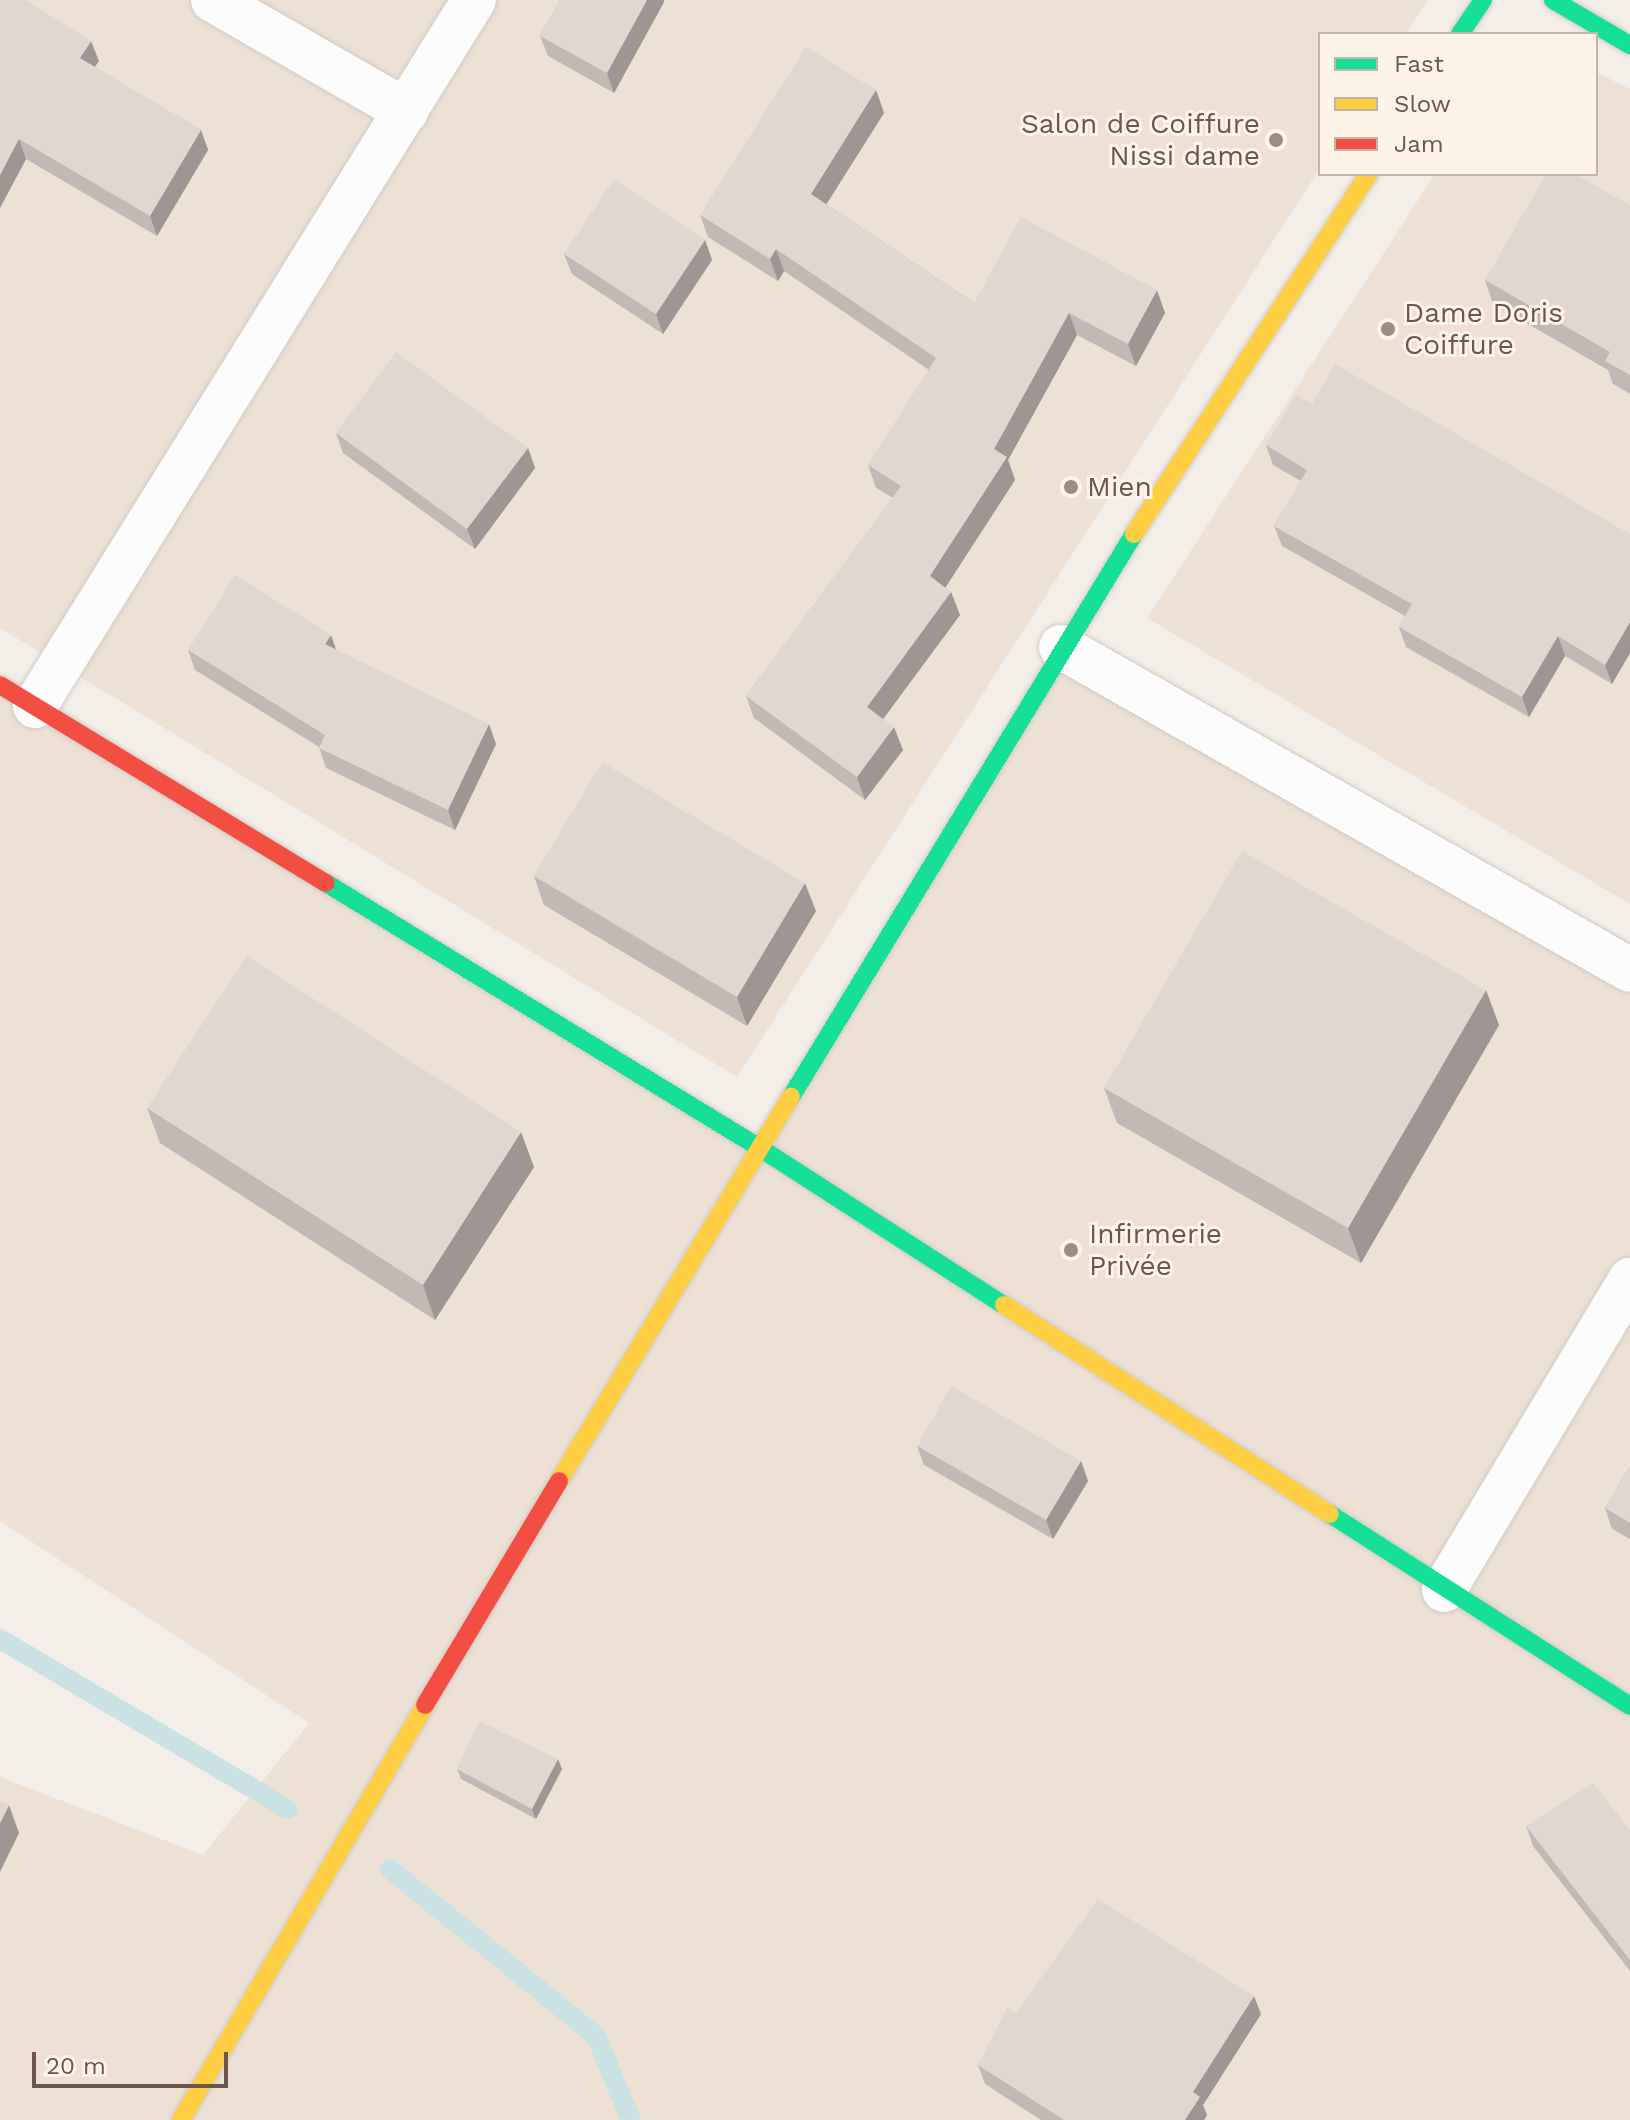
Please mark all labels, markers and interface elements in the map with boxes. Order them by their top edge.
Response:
legend [1318,32,1598,176]
text: Fast [1394,50,1444,78]
text: Slow [1394,90,1451,118]
place label: Salon de Coiffure Nissi dame [1021,107,1260,173]
text: Jam [1394,130,1444,158]
marker: Salon de Coiffure Nissi dame [1267,131,1285,149]
place label: Dame Doris Coiffure [1404,296,1563,362]
marker: Dame Doris Coiffure [1379,320,1397,338]
place label: Mien [1087,470,1152,504]
marker: Mien [1062,478,1080,496]
place label: Infirmerie Privée [1089,1217,1222,1283]
marker: Infirmerie Privée [1060,1239,1082,1261]
scale bar [36,2036,232,2086]
text: 20 m [46,2052,106,2080]

